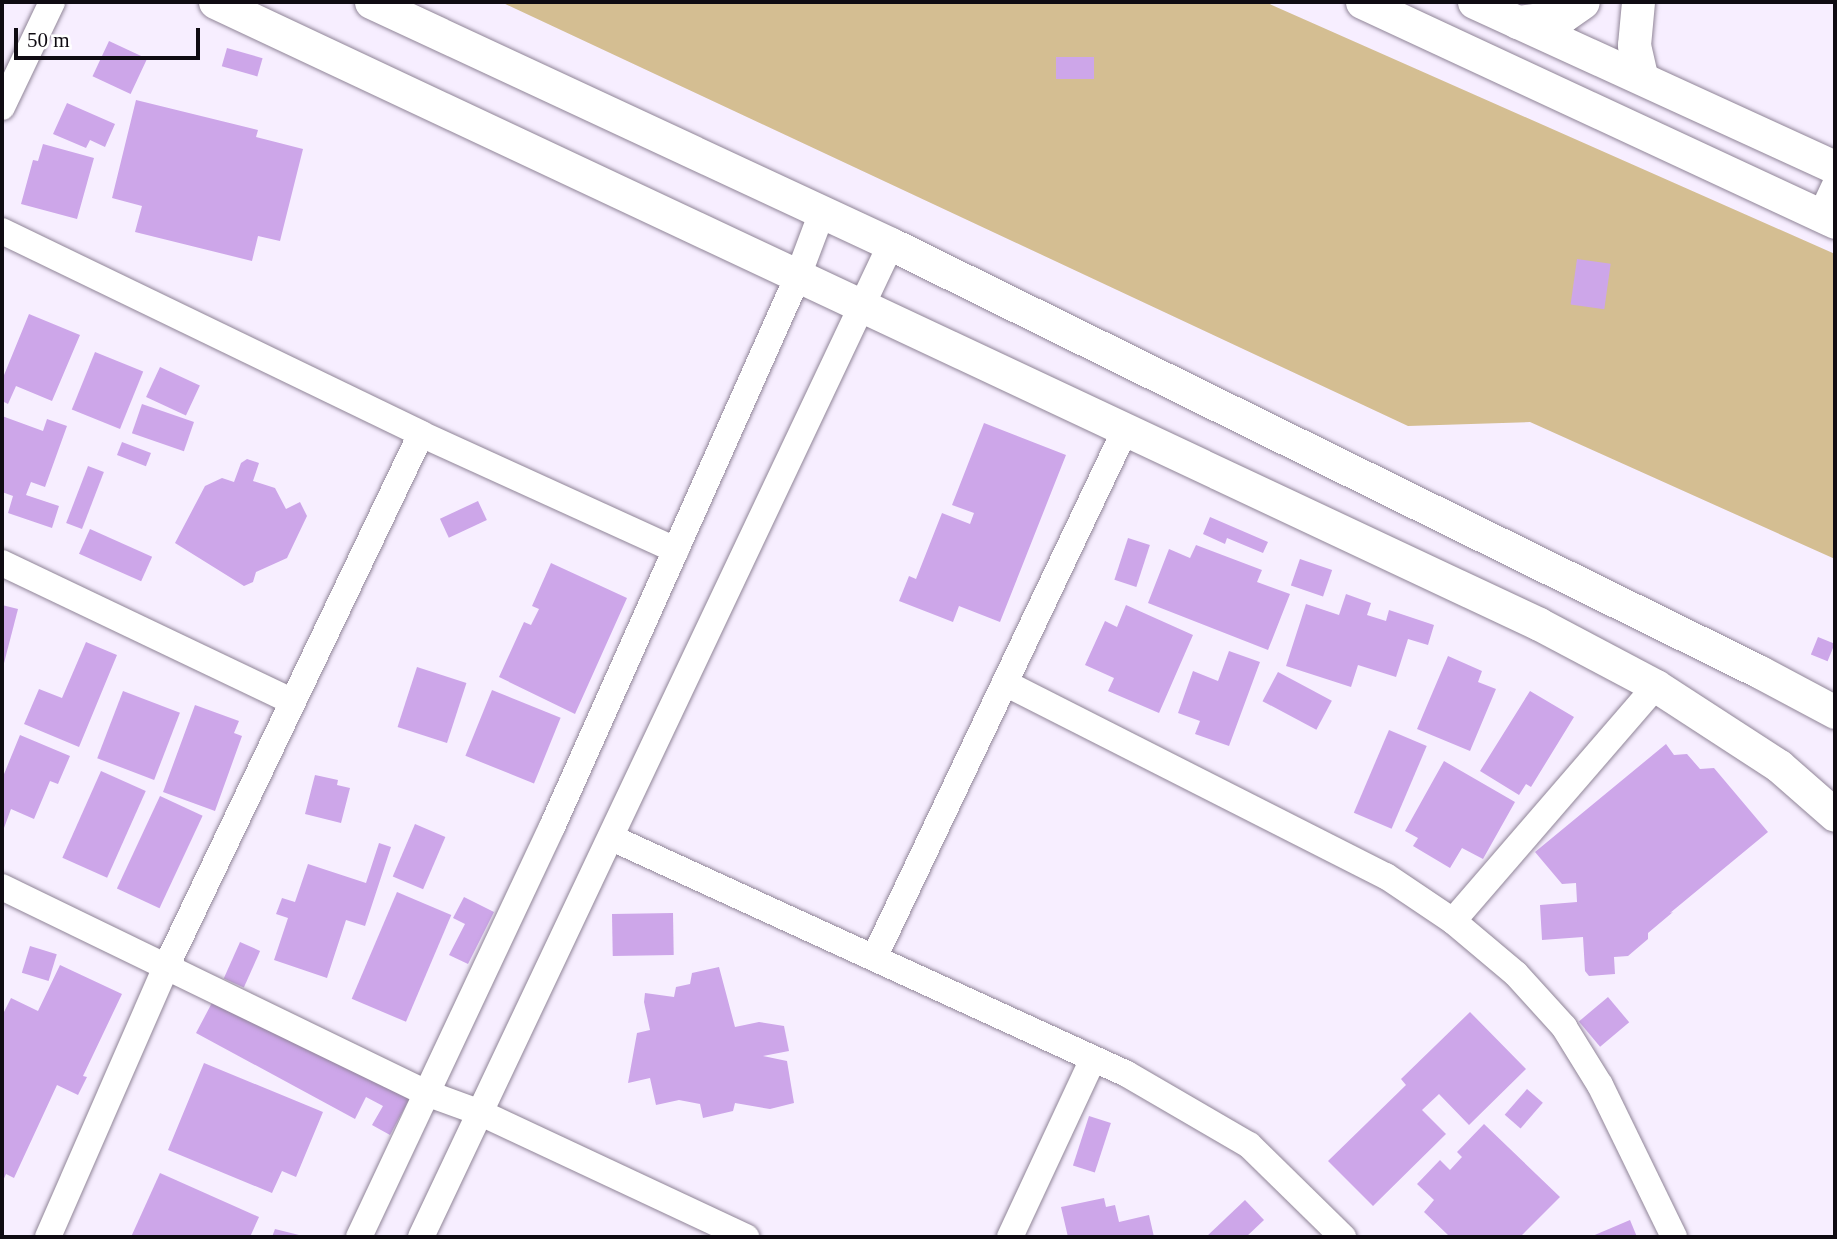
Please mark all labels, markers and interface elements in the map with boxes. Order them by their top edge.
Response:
scale bar [18,14,203,58]
text: 50 m [27,28,70,52]

